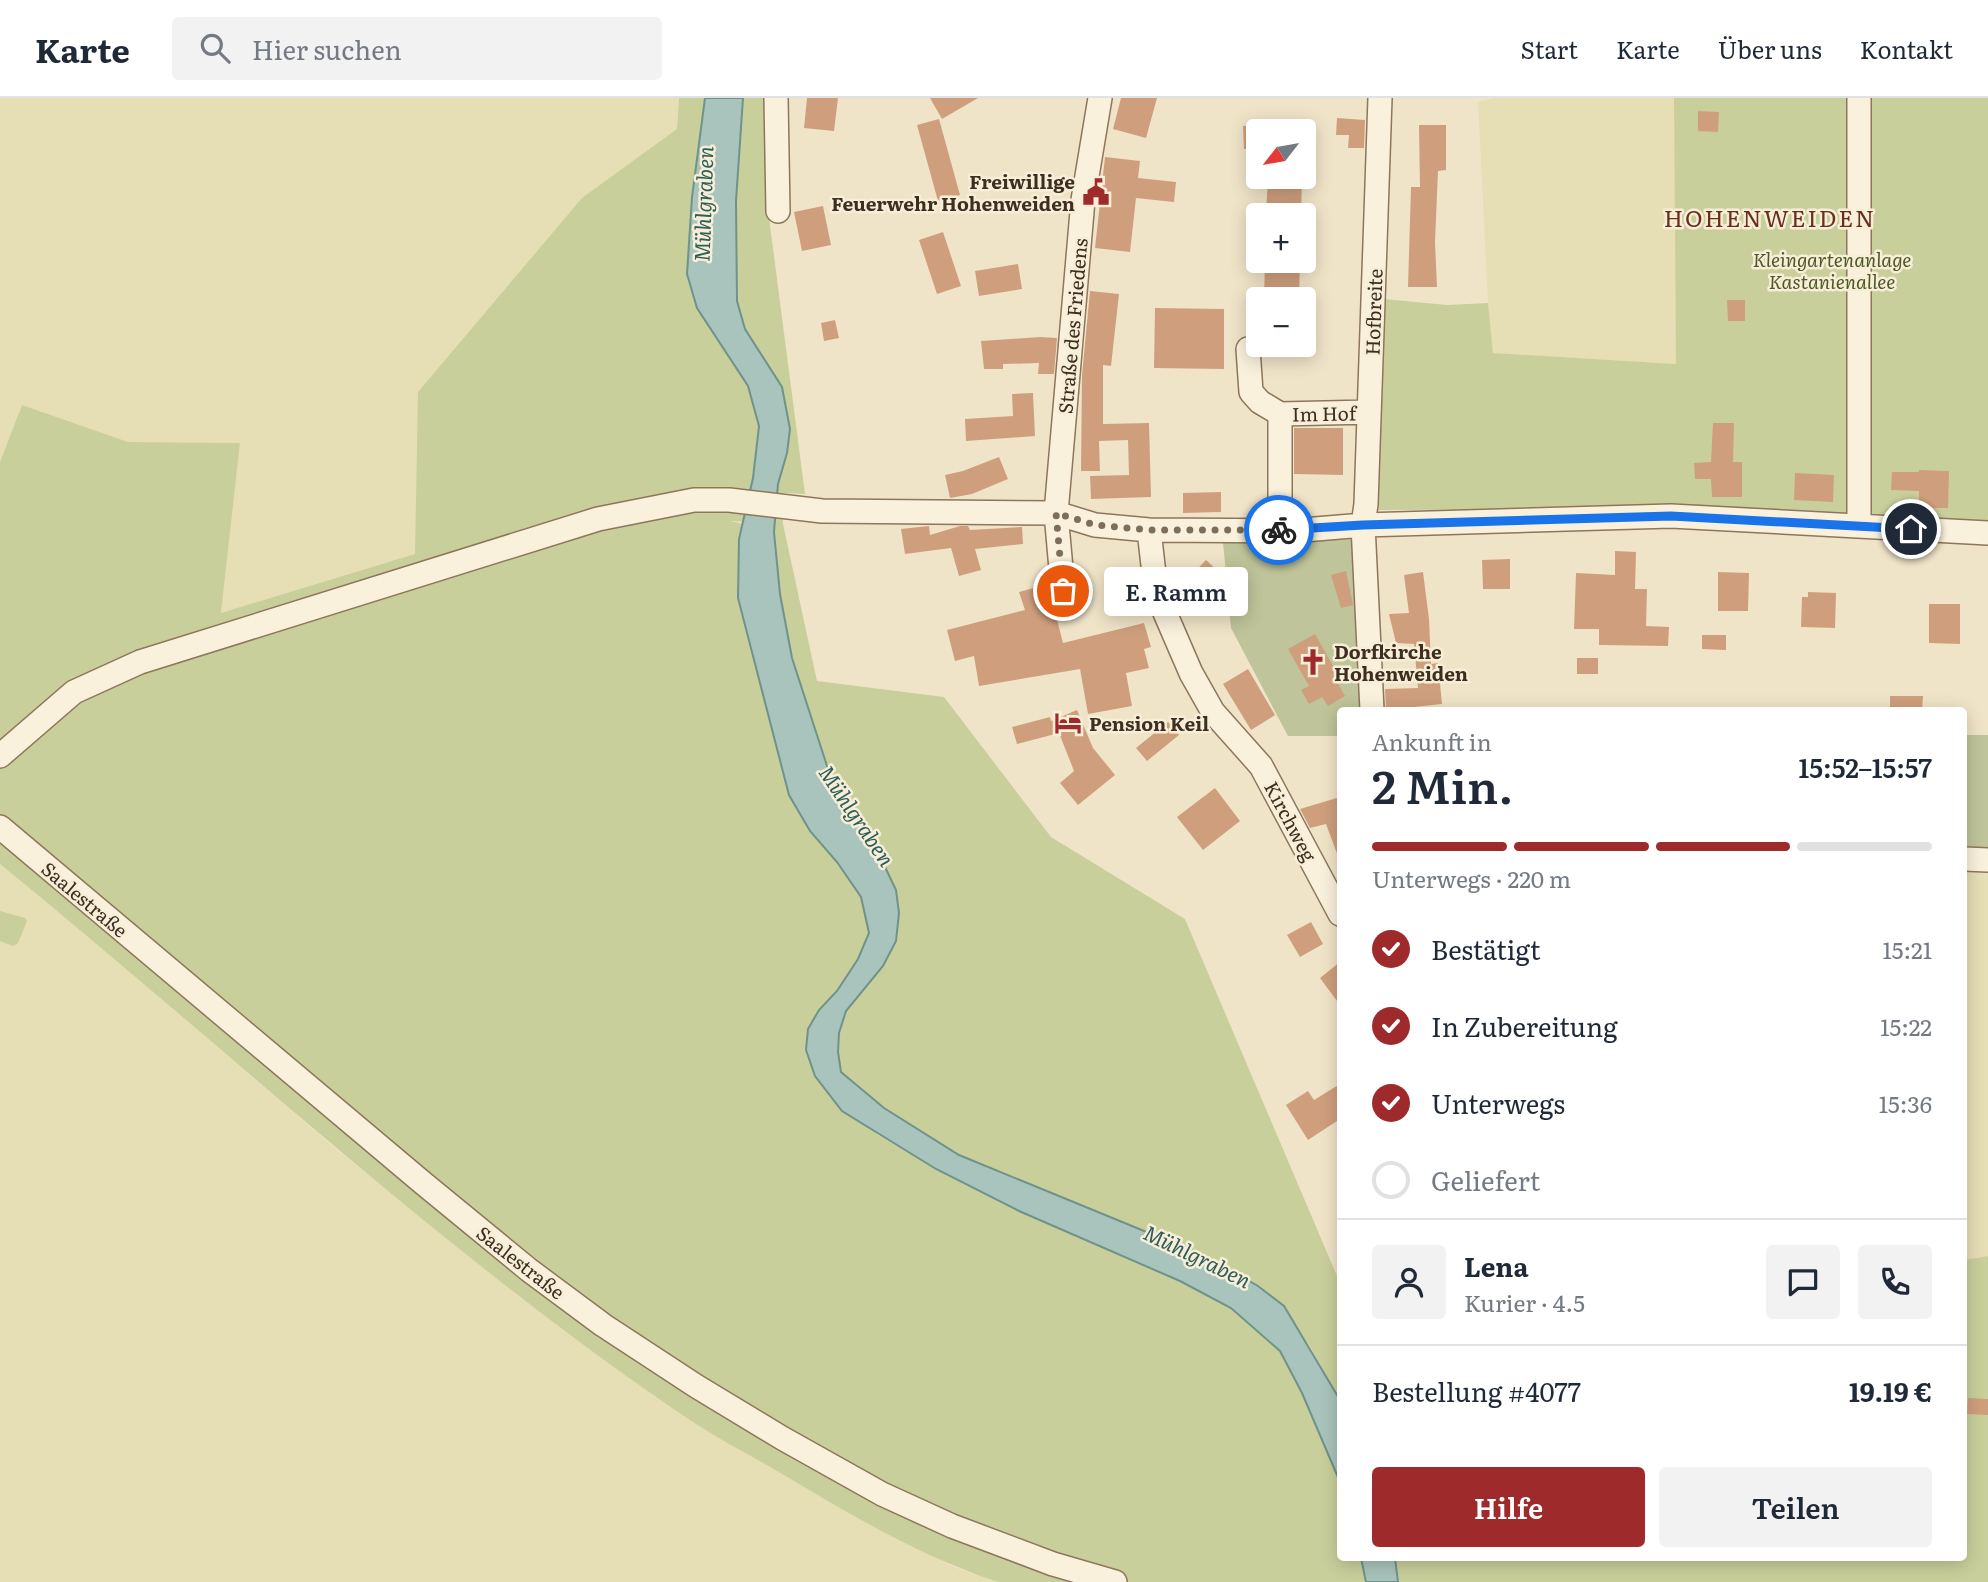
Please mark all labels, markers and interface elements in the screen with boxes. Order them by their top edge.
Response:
search box [172,17,662,80]
text: Karte [35,24,130,73]
icon: search [196,29,234,67]
text: Hier suchen [252,29,402,68]
text: Start [1521,31,1578,66]
text: Karte [1616,31,1680,66]
text: Über uns [1718,31,1822,66]
text: Kontakt [1860,31,1953,66]
north arrow [1246,119,1316,189]
map controls [1246,119,1316,357]
water label: Mühlgraben [684,145,720,262]
place label: Freiwillige Feuerwehr Hohenweiden [831,167,1075,217]
public building icon: Freiwillige Feuerwehr Hohenweiden [1081,177,1111,207]
district label: HOHENWEIDEN [1664,200,1876,234]
button: + [1246,203,1316,273]
street label: Straße des Friedens [1050,237,1094,415]
park label: Kleingartenanlage Kastanienallee [1753,245,1911,295]
street label: Hofbreite [1357,268,1389,356]
button: − [1246,287,1316,357]
street label: Im Hof [1292,398,1358,428]
courier [1244,495,1314,565]
pin [1881,499,1941,559]
icon: home [1892,510,1930,548]
icon: bike [1260,511,1298,549]
pin [1033,561,1093,621]
callout: E. Ramm [1105,566,1248,616]
icon: bag [1044,572,1082,610]
text: E. Ramm [1125,574,1227,608]
place label: Dorfkirche Hohenweiden [1334,637,1468,687]
church icon: Dorfkirche Hohenweiden [1298,647,1328,677]
hotel icon: Pension Keil [1053,708,1083,738]
place label: Pension Keil [1089,709,1209,737]
text: Ankunft in [1372,724,1492,758]
text: 15:52–15:57 [1799,747,1932,786]
text: 2 Min. [1372,750,1513,818]
water label: Mühlgraben [813,758,903,872]
street label: Kirchweg [1258,776,1324,866]
street label: Saalestraße [36,855,134,944]
text: Unterwegs · 220 m [1372,861,1571,895]
text: Bestätigt [1431,929,1540,968]
icon: check [1372,930,1410,968]
text: 15:21 [1883,932,1932,966]
text: In Zubereitung [1431,1006,1618,1045]
icon: check [1372,1007,1410,1045]
text: 15:22 [1880,1009,1932,1043]
text: Unterwegs [1431,1083,1565,1122]
icon: check [1372,1084,1410,1122]
text: 15:36 [1879,1086,1932,1120]
text: Geliefert [1431,1160,1540,1199]
water label: Mühlgraben [1139,1216,1257,1294]
street label: Saalestraße [471,1219,571,1305]
button: person [1372,1245,1446,1319]
button: chat [1766,1245,1840,1319]
button: phone [1858,1245,1932,1319]
text: Lena [1464,1246,1528,1285]
text: Kurier · 4.5 [1464,1285,1585,1319]
text: Bestellung #4077 [1372,1371,1581,1410]
text: 19.19 € [1849,1371,1932,1410]
button: Hilfe [1372,1467,1645,1547]
button: Teilen [1659,1467,1932,1547]

